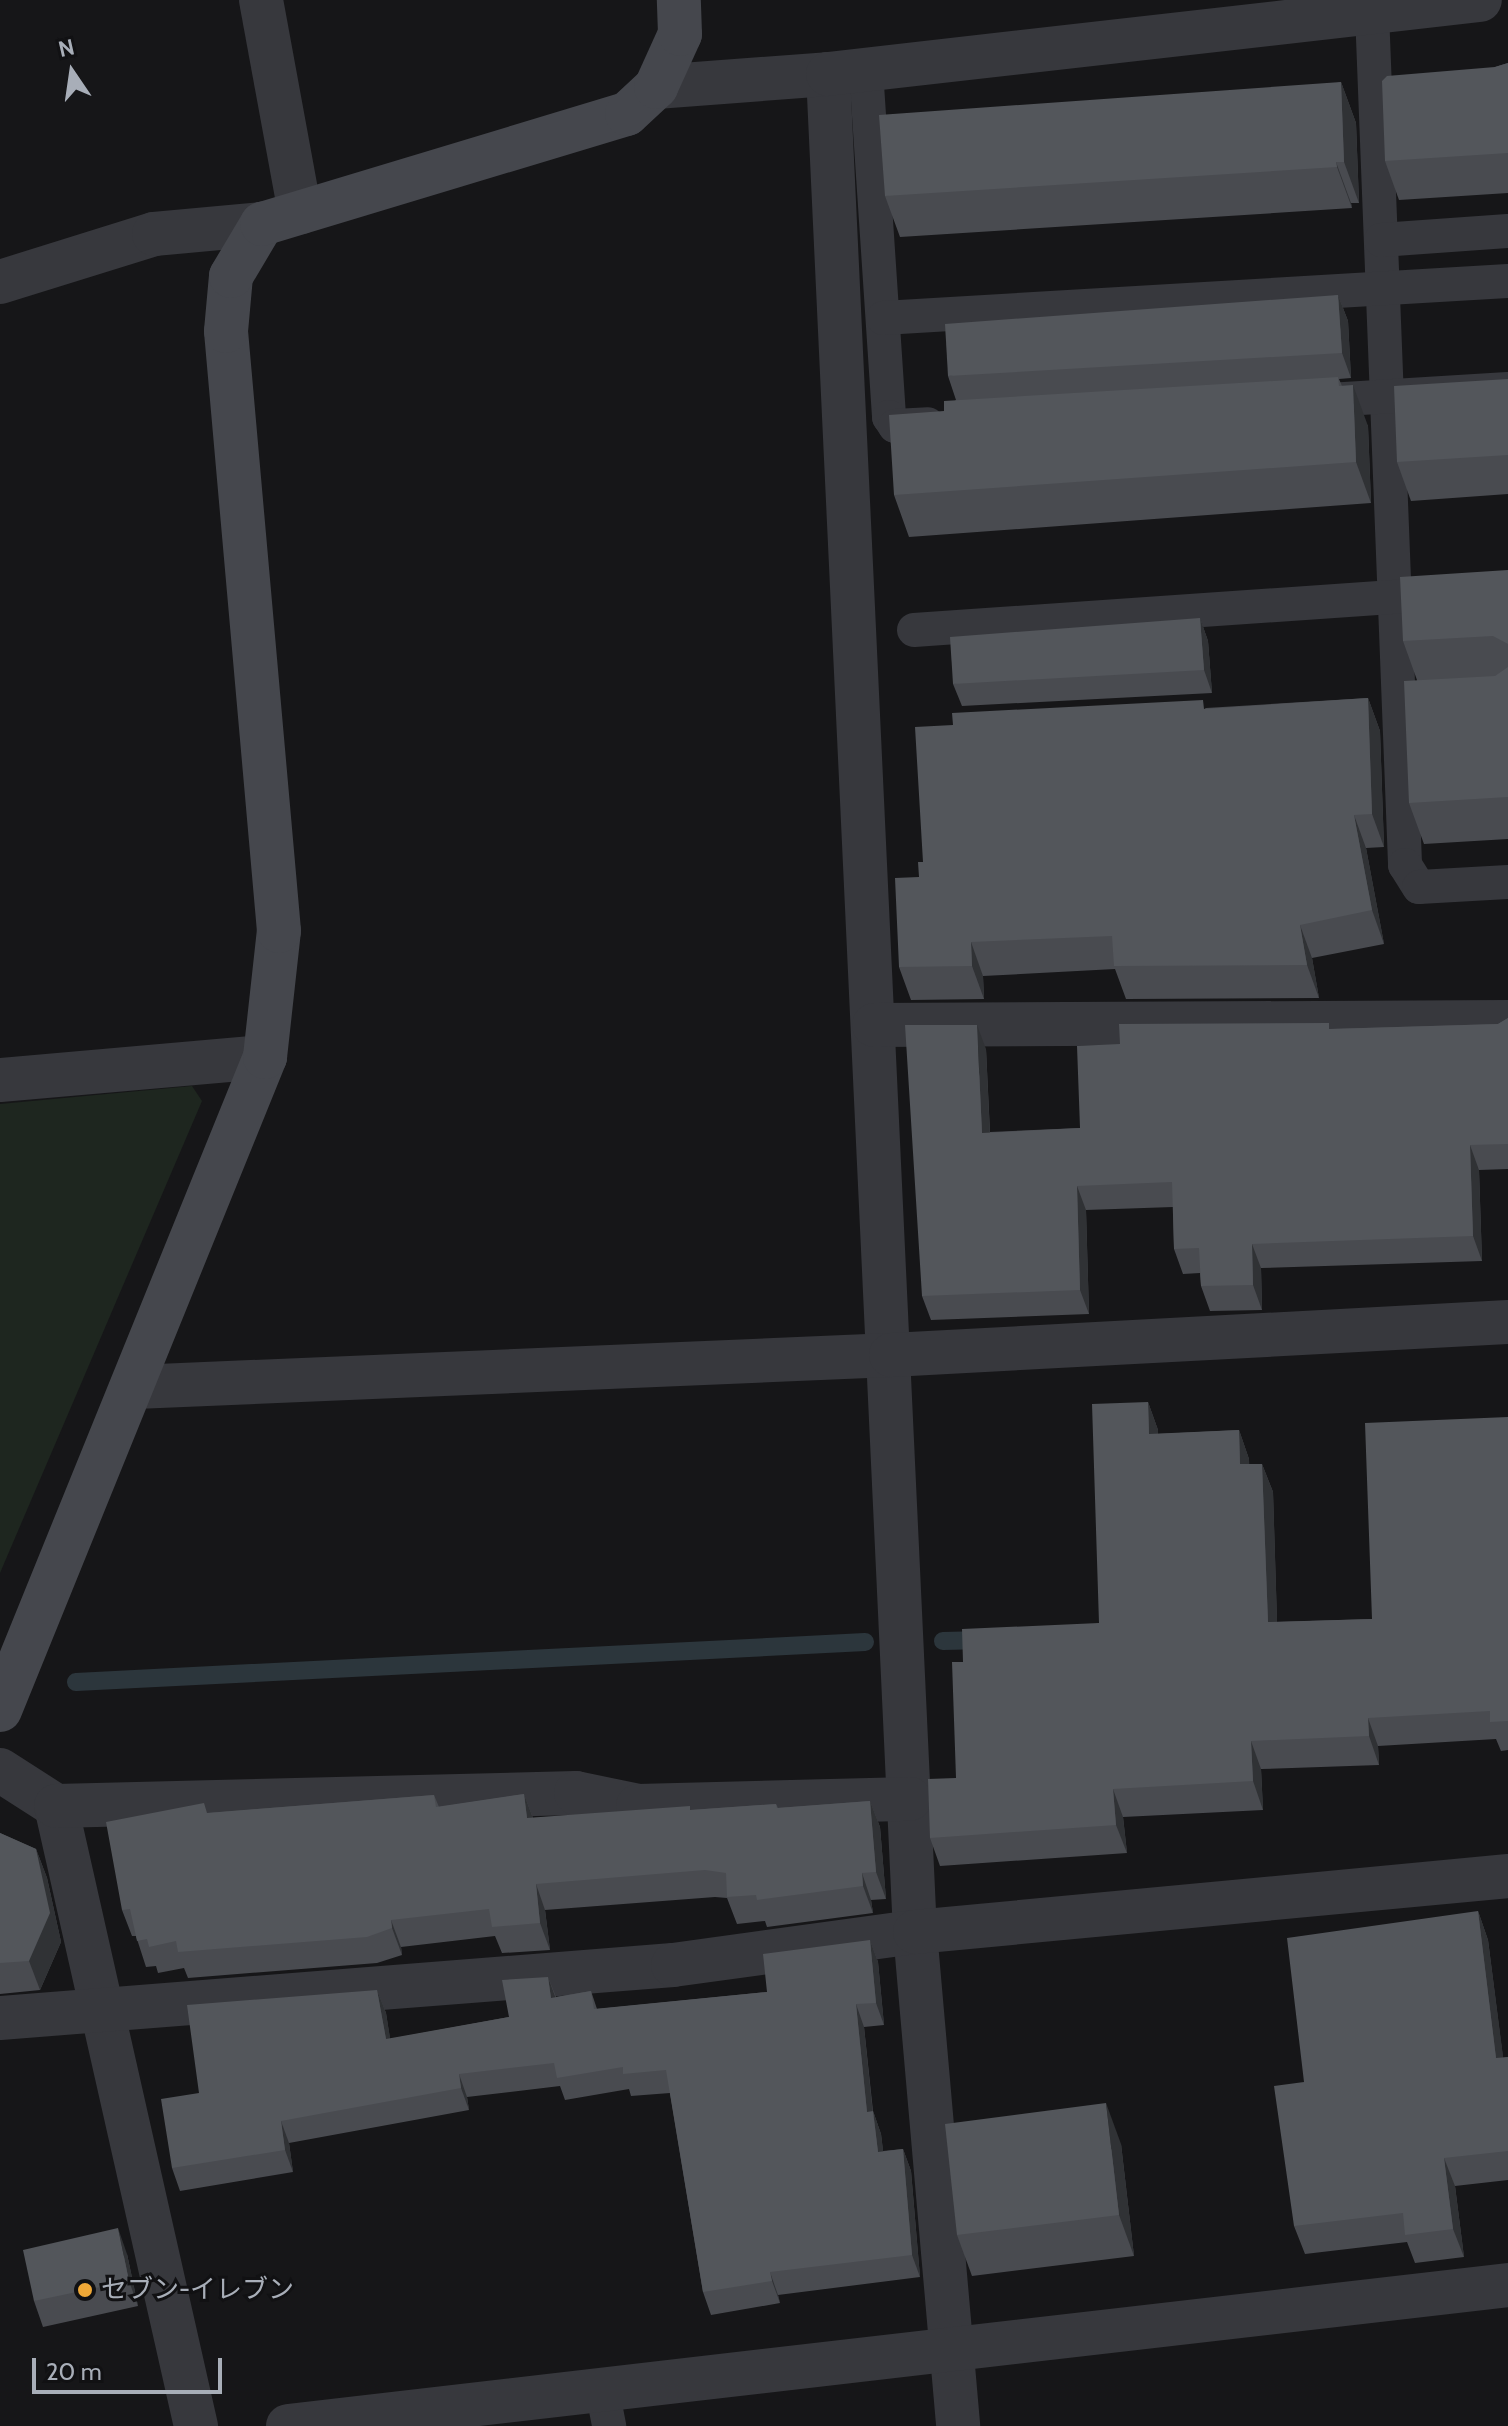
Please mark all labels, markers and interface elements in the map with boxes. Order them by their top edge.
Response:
north arrow [32,32,112,112]
text: N [56,33,77,63]
place label: セブン-イレブン [101,2274,294,2306]
marker: セブン-イレブン [76,2281,94,2299]
scale bar [36,2342,226,2392]
text: 20 m [46,2357,102,2386]

